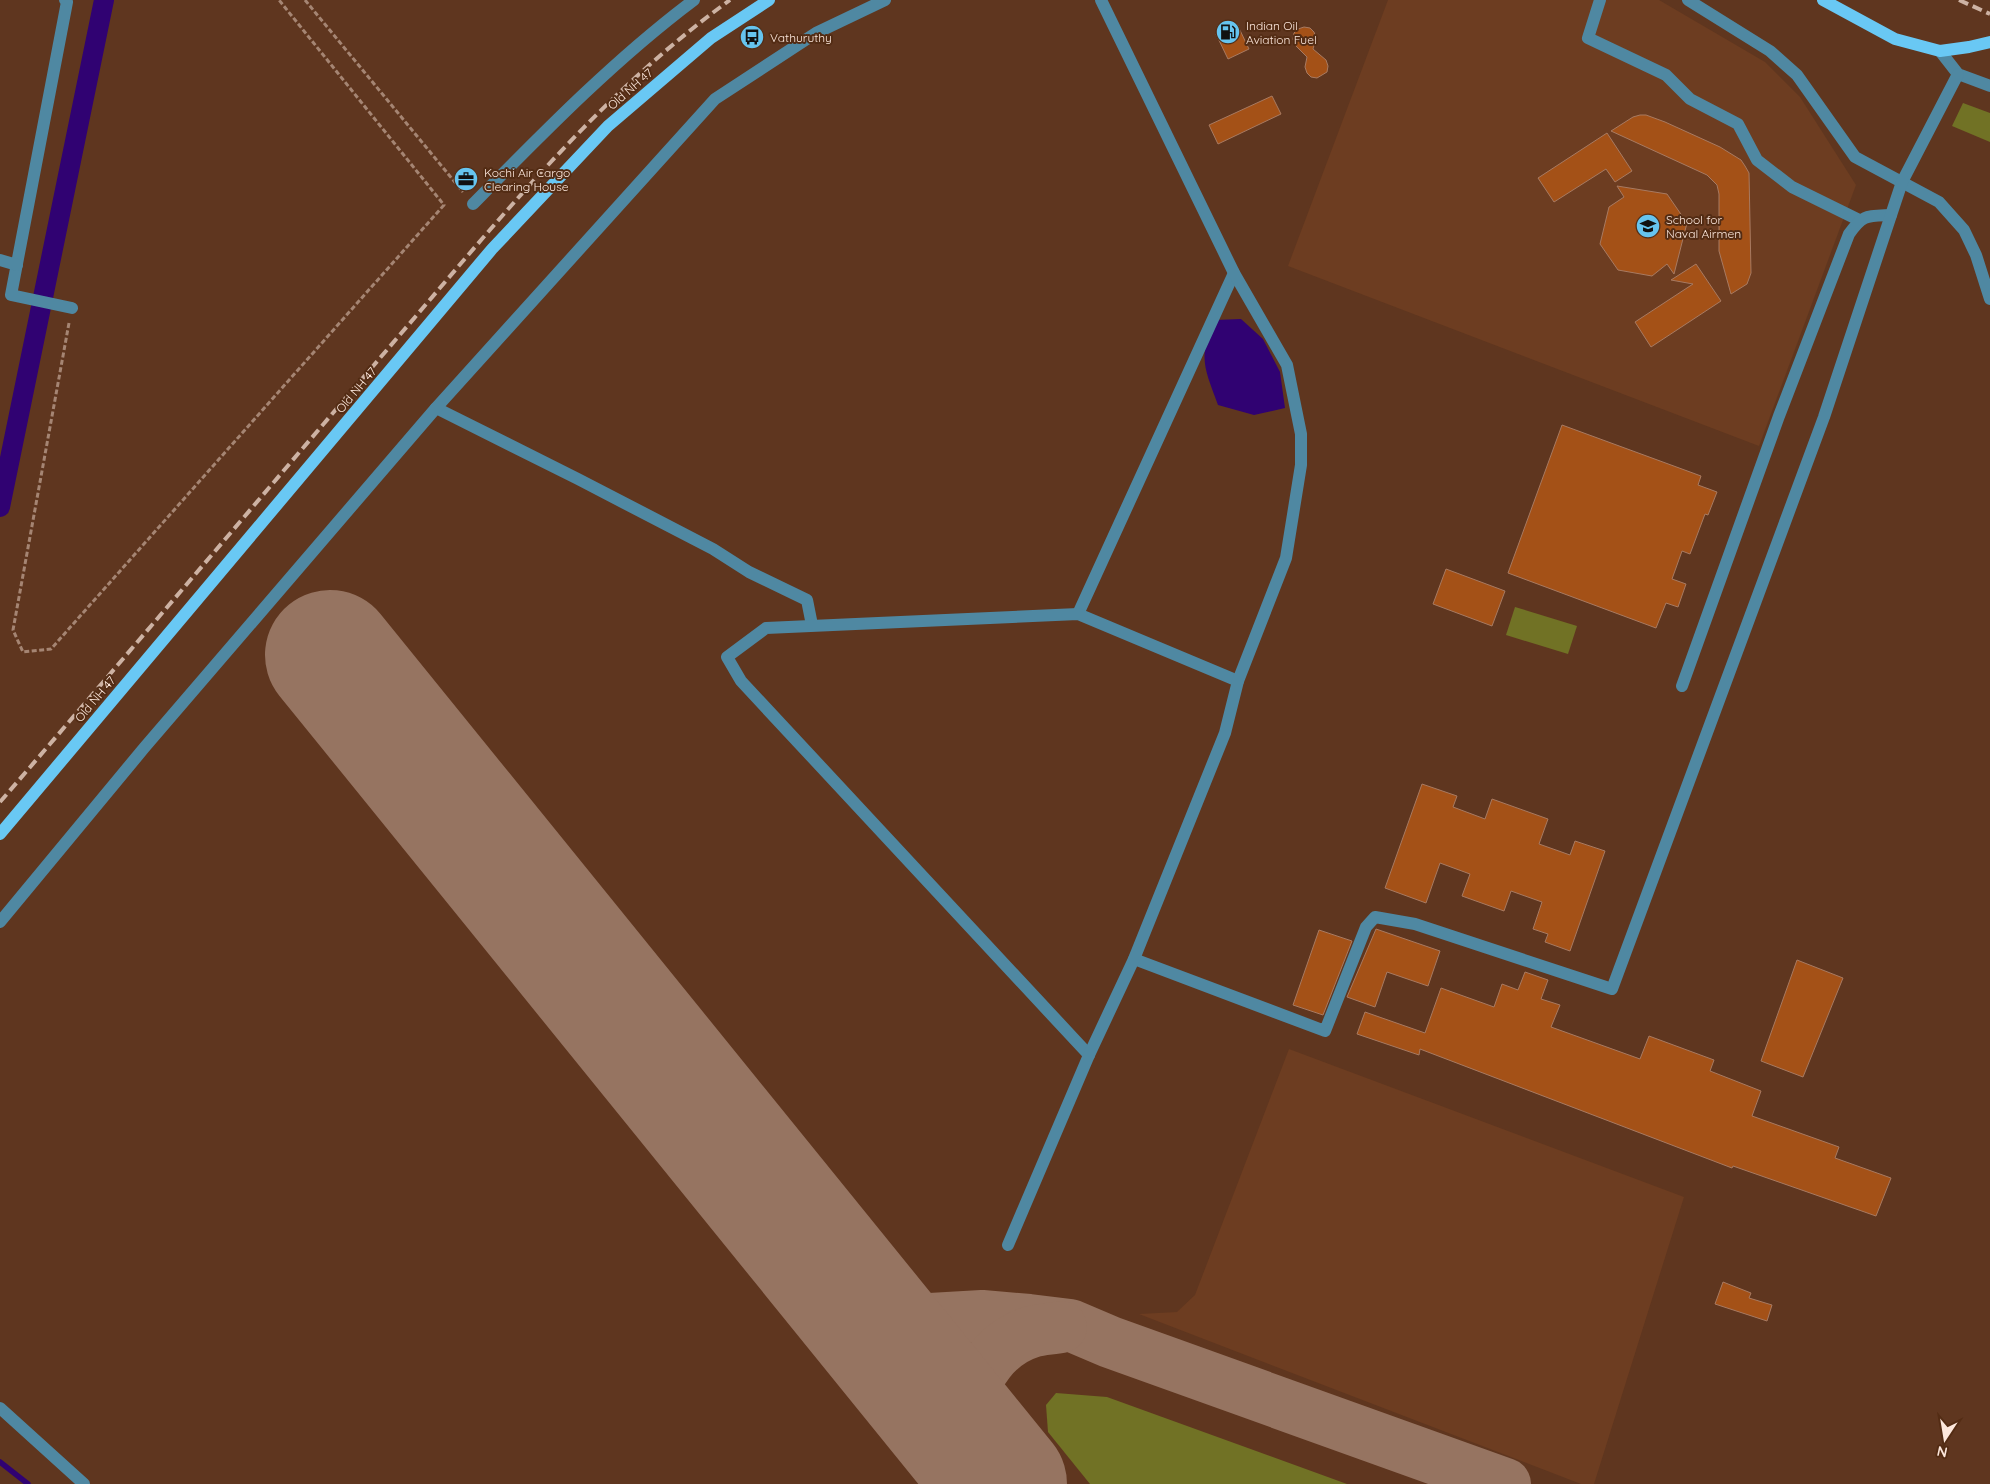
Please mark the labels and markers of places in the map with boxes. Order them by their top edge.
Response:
place label: Indian Oil Aviation Fuel [1246,18,1317,47]
fuel station icon: Indian Oil Aviation Fuel [1215,19,1241,45]
bus stop icon: Vathuruthy [739,24,765,50]
place label: Vathuruthy [770,30,832,45]
place label: Kochi Air Cargo Clearing House [484,165,570,194]
office icon: Kochi Air Cargo Clearing House [453,166,479,192]
place label: School for Naval Airmen [1666,212,1741,241]
school or university icon: School for Naval Airmen [1635,213,1661,239]

